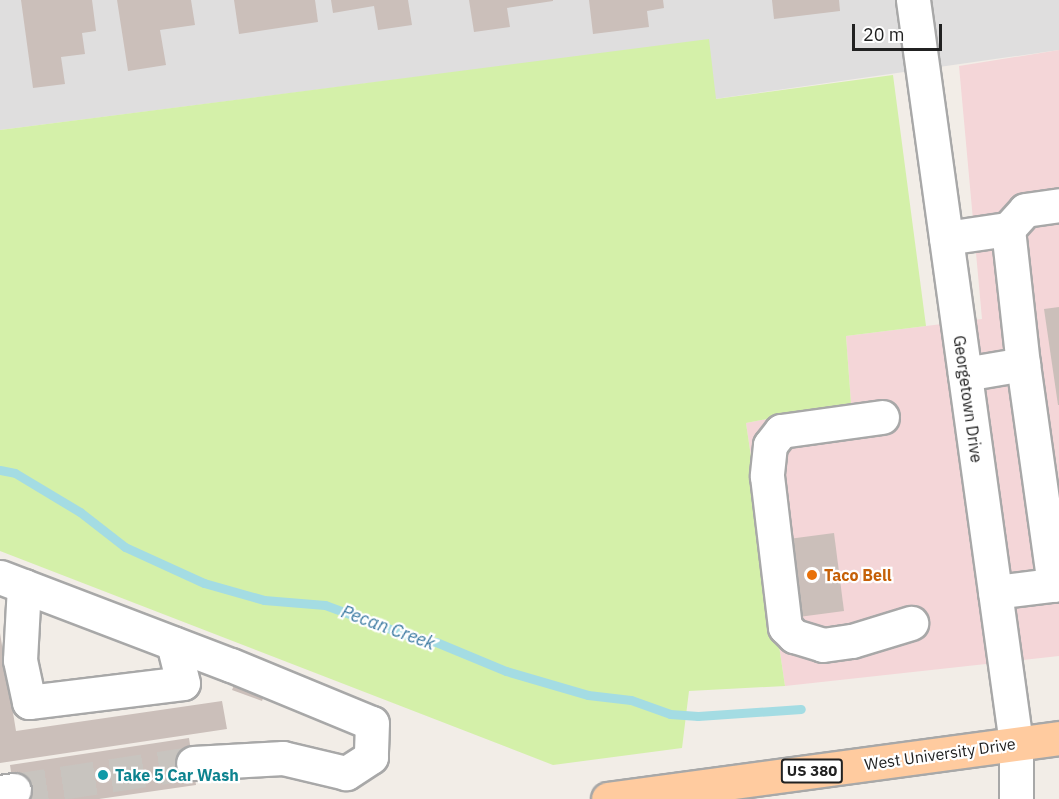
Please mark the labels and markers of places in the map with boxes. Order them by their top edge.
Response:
place label: Taco Bell [824,565,892,585]
marker: Taco Bell [805,568,819,582]
place label: Take 5 Car Wash [115,765,239,785]
marker: Take 5 Car Wash [96,768,110,782]

